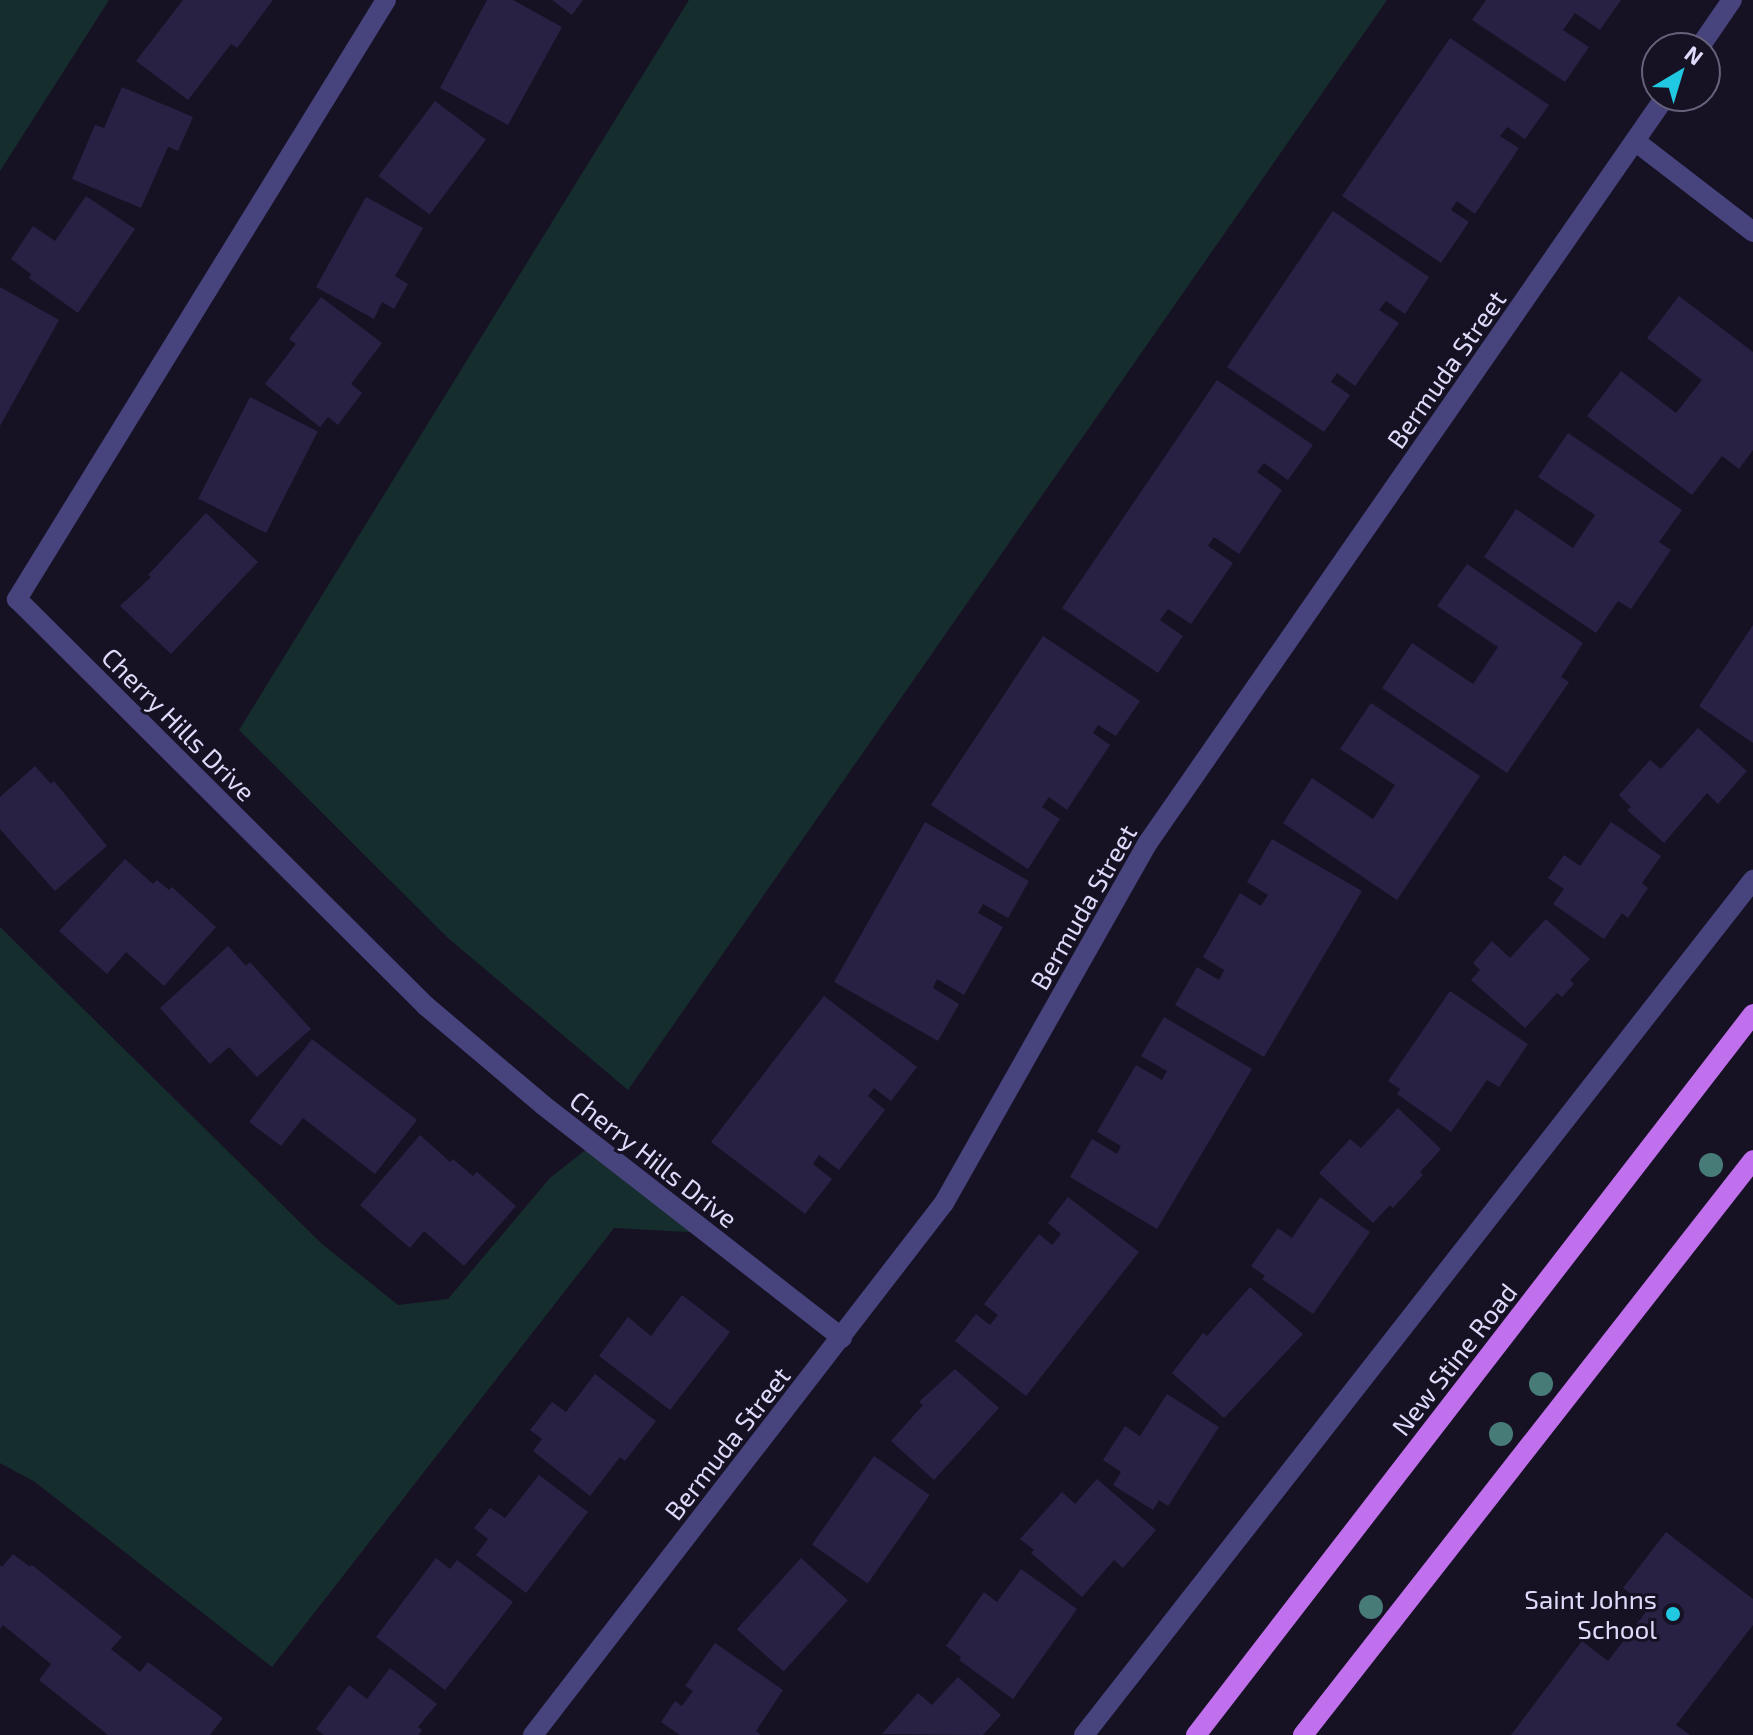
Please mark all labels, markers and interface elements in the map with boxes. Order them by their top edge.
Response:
north arrow [1641,32,1721,112]
text: N [1680,40,1709,70]
street label: Bermuda Street [1380,284,1512,454]
street label: Cherry Hills Drive [96,641,262,807]
street label: Bermuda Street [1023,819,1143,995]
street label: Cherry Hills Drive [564,1084,744,1234]
street label: New Stine Road [1385,1276,1523,1442]
street label: Bermuda Street [658,1360,796,1526]
place label: Saint Johns School [1524,1583,1657,1644]
marker: Saint Johns School [1664,1605,1682,1623]

